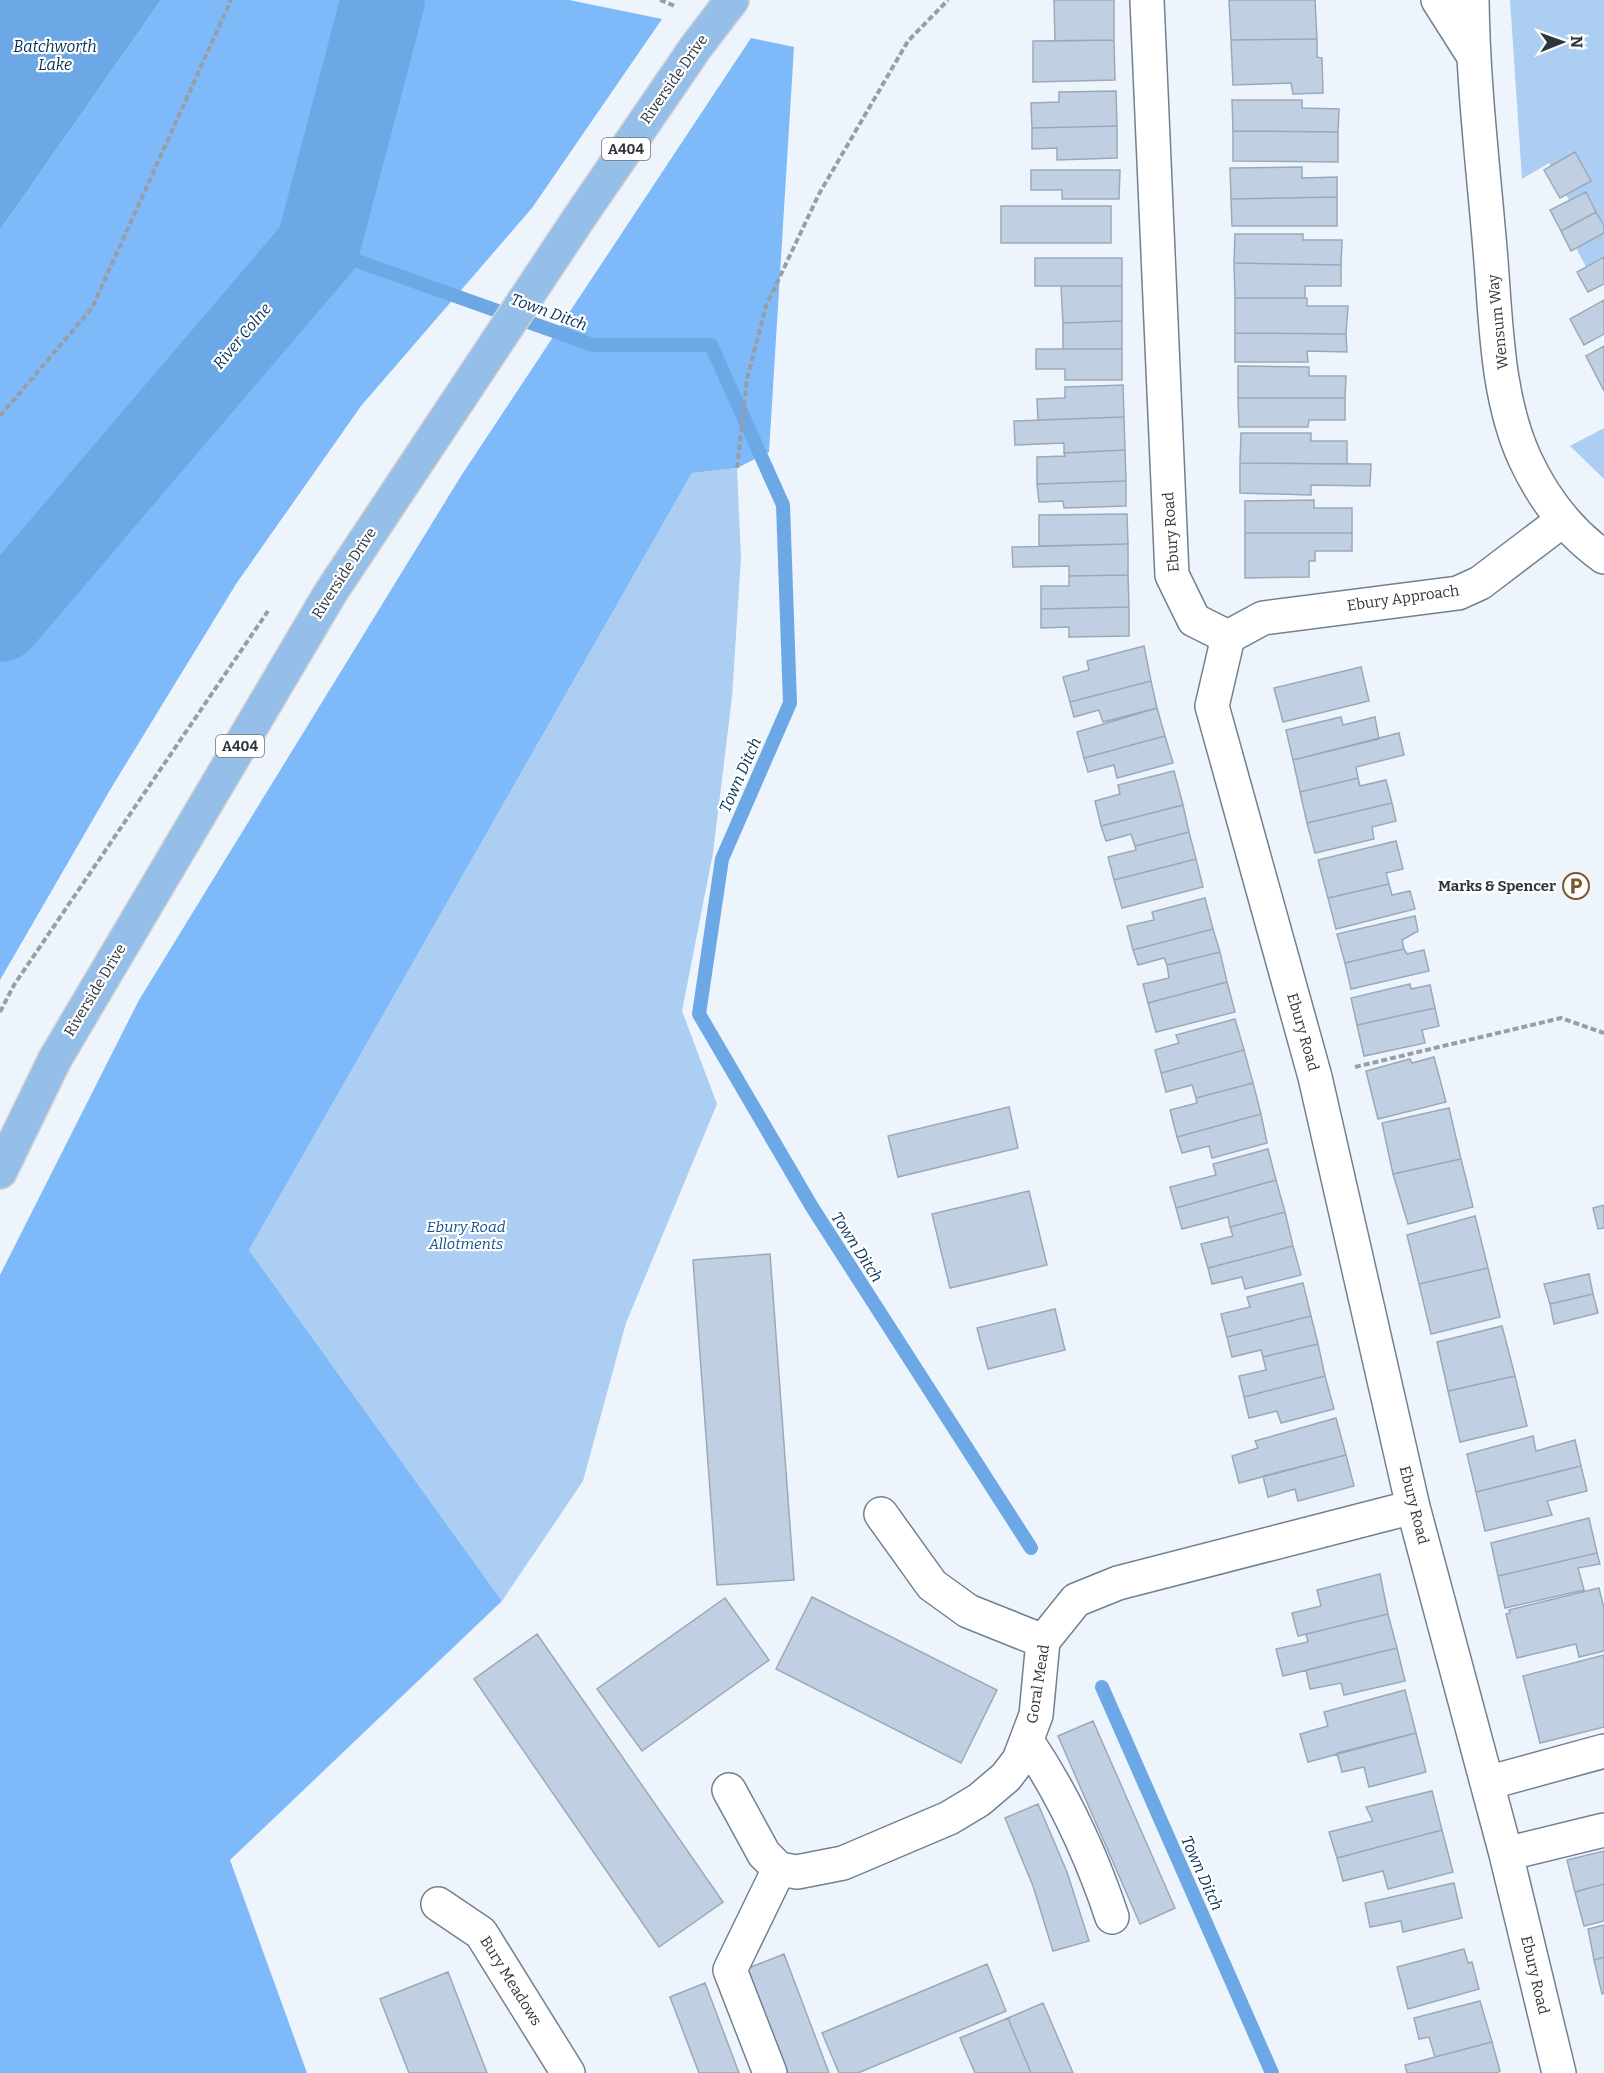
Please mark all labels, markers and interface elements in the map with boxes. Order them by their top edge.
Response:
north arrow [1532,12,1592,72]
street label: Riverside Drive [637,31,711,127]
text: N [1567,35,1586,48]
water label: Batchworth Lake [13,37,97,74]
road number: A404 [602,138,650,160]
street label: Wensum Way [1484,273,1512,370]
water label: Town Ditch [508,289,590,335]
water label: River Colne [209,299,275,373]
street label: Ebury Road [1159,491,1183,573]
street label: Riverside Drive [308,524,380,622]
street label: Ebury Approach [1346,581,1461,615]
road number: A404 [216,735,264,757]
water label: Town Ditch [715,735,765,815]
parking icon: Marks & Spencer [1561,871,1591,901]
place label: Marks & Spencer [1438,877,1556,895]
street label: Riverside Drive [60,940,130,1040]
street label: Ebury Road [1283,991,1323,1073]
water label: Town Ditch [827,1208,887,1286]
park label: Ebury Road Allotments [427,1218,506,1253]
street label: Ebury Road [1396,1464,1432,1546]
street label: Goral Mead [1023,1643,1053,1725]
water label: Town Ditch [1177,1833,1227,1913]
street label: Bury Meadows [476,1933,546,2029]
street label: Ebury Road [1517,1934,1553,2016]

